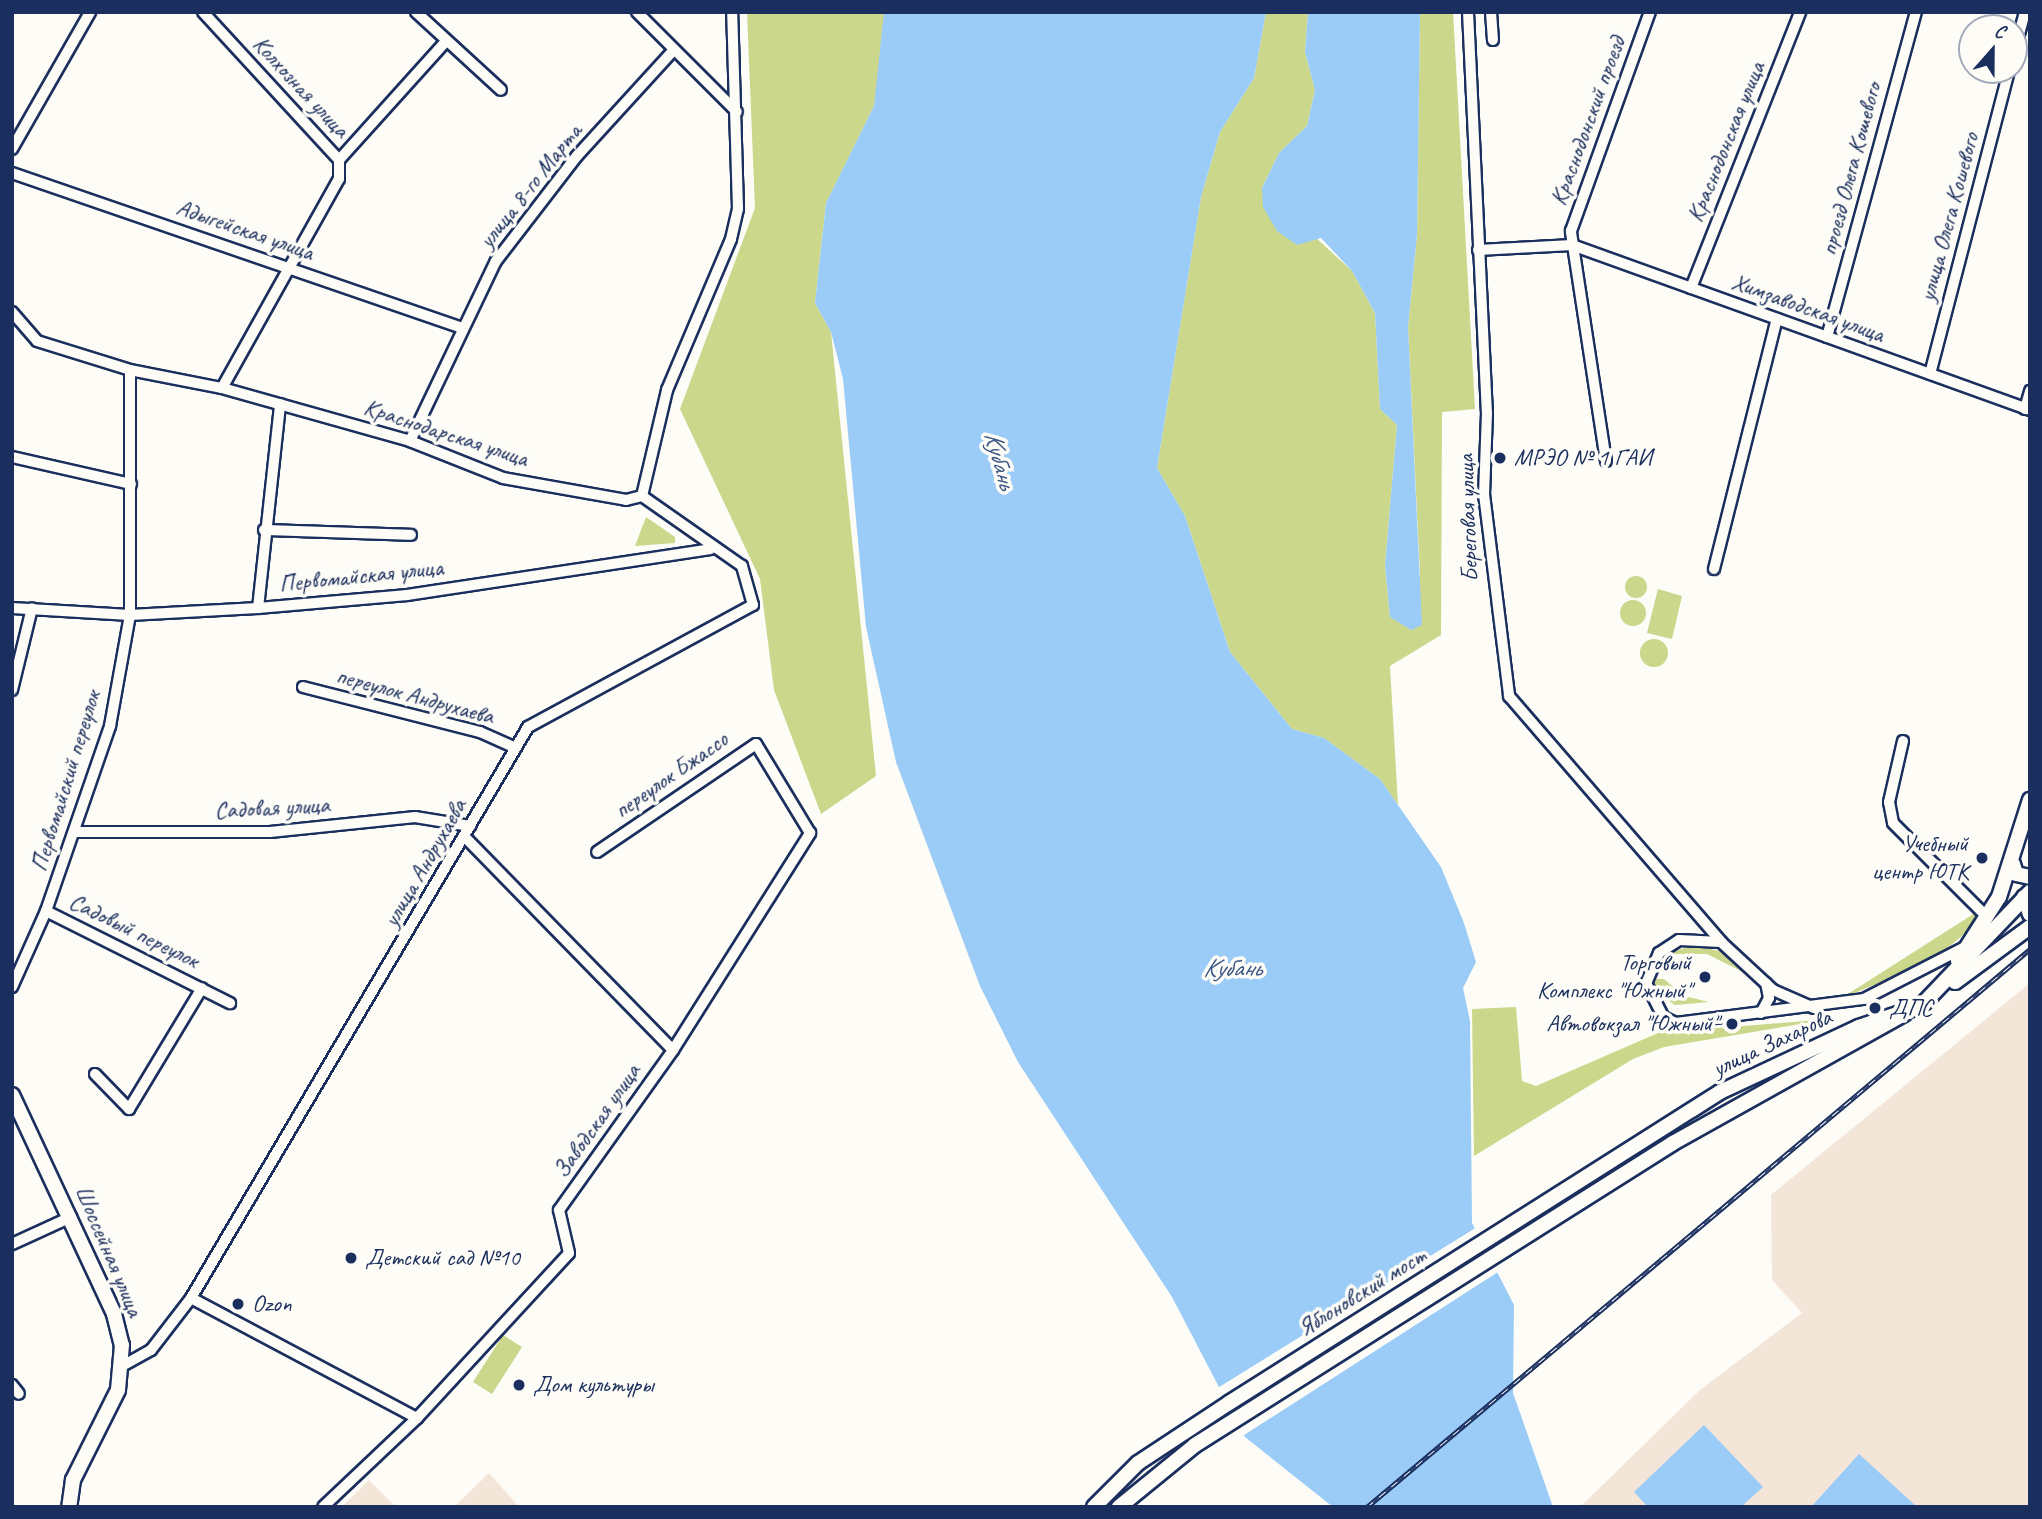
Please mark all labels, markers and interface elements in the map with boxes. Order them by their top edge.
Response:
north arrow [1958,14,2028,84]
text: С [1991,18,2008,44]
street label: Колхозная улица [246,29,356,145]
street label: Краснодонский проезд [1544,33,1632,209]
street label: Краснодонская улица [1680,56,1772,228]
street label: проезд Олега Кошевого [1814,80,1888,258]
street label: улица 8-го Марта [472,117,588,255]
street label: улица Олега Кошевого [1913,130,1985,304]
street label: Адыгейская улица [172,193,318,267]
street label: Химзаводская улица [1727,267,1889,349]
street label: Краснодарская улица [359,392,533,474]
water label: Кубань [977,428,1023,492]
place label: МРЭО № 1 ГАИ [1514,444,1651,472]
marker: МРЭО № 1 ГАИ [1492,450,1508,466]
street label: Береговая улица [1451,453,1485,583]
street label: Первомайская улица [277,553,445,599]
street label: переулок Андрухаева [333,661,497,731]
street label: Первомайский переулок [25,687,107,875]
street label: переулок Бжассо [608,725,734,825]
street label: Садовая улица [213,791,331,825]
street label: улица Андрухаева [377,794,473,932]
place label: Учебный центр ЮТК [1872,830,1968,886]
marker: Учебный центр ЮТК [1974,850,1990,866]
street label: Садовый переулок [64,887,204,975]
place label: Торговый Комплекс "Южный" [1537,949,1691,1005]
water label: Кубань [1203,952,1261,984]
marker: Торговый Комплекс "Южный" [1697,969,1713,985]
place label: ДПС [1889,994,1932,1022]
marker: ДПС [1867,1000,1883,1016]
street label: улица Захарова [1708,1003,1836,1083]
place label: Автовокзал "Южный" [1546,1010,1718,1038]
marker: Автовокзал "Южный" [1724,1016,1740,1032]
street label: Заводская улица [546,1057,648,1185]
street label: Шоссейная улица [68,1180,150,1322]
street label: Яблоновский мост [1292,1241,1432,1343]
place label: Детский сад №10 [365,1244,520,1272]
marker: Детский сад №10 [343,1250,359,1266]
place label: Ozon [252,1290,291,1318]
marker: Ozon [230,1296,246,1312]
place label: Дом культуры [533,1371,650,1399]
marker: Дом культуры [511,1377,527,1393]

